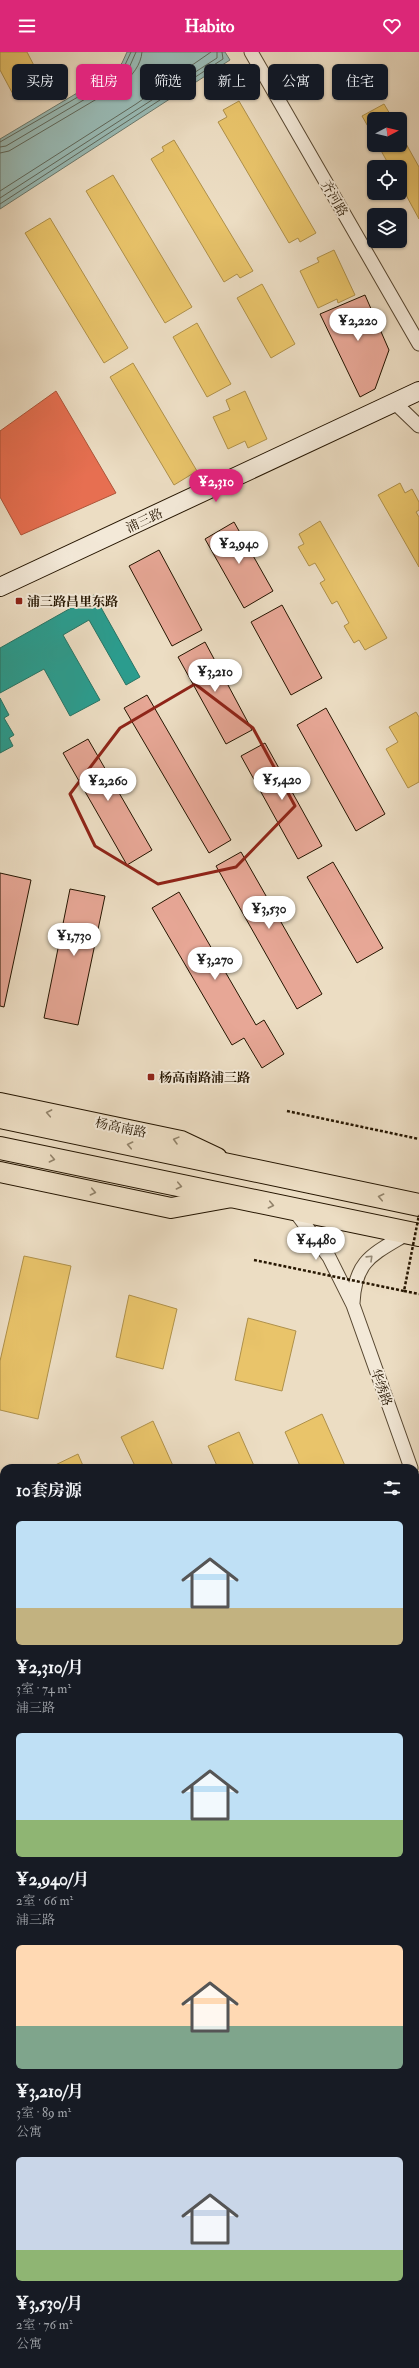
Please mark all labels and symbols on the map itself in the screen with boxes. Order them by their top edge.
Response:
north arrow [367,112,407,152]
street label: 齐河路 [317,178,351,219]
pin: ¥2,220 [325,308,391,342]
pin: ¥2,310 [183,469,249,503]
street label: 浦三路 [123,505,165,536]
pin: ¥2,940 [206,531,272,565]
place label: 浦三路昌里东路 [27,594,118,610]
marker: 浦三路昌里东路 [14,596,24,606]
pin: ¥3,210 [182,659,248,693]
pin: ¥5,420 [249,767,315,801]
pin: ¥2,260 [75,768,141,802]
pin: ¥3,530 [236,896,302,930]
pin: ¥1,730 [41,923,107,957]
pin: ¥3,270 [182,947,248,981]
place label: 杨高南路浦三路 [159,1070,250,1086]
marker: 杨高南路浦三路 [146,1072,156,1082]
one-way arrow [46,1109,52,1117]
street label: 杨高南路 [94,1115,148,1141]
one-way arrow [173,1136,180,1145]
one-way arrow [127,1141,134,1149]
one-way arrow [49,1155,55,1163]
one-way arrow [176,1181,182,1189]
one-way arrow [90,1187,96,1195]
one-way arrow [378,1193,384,1201]
one-way arrow [268,1200,275,1209]
pin: ¥4,480 [283,1227,349,1261]
one-way arrow [365,1255,373,1263]
street label: 华绣路 [367,1366,395,1408]

